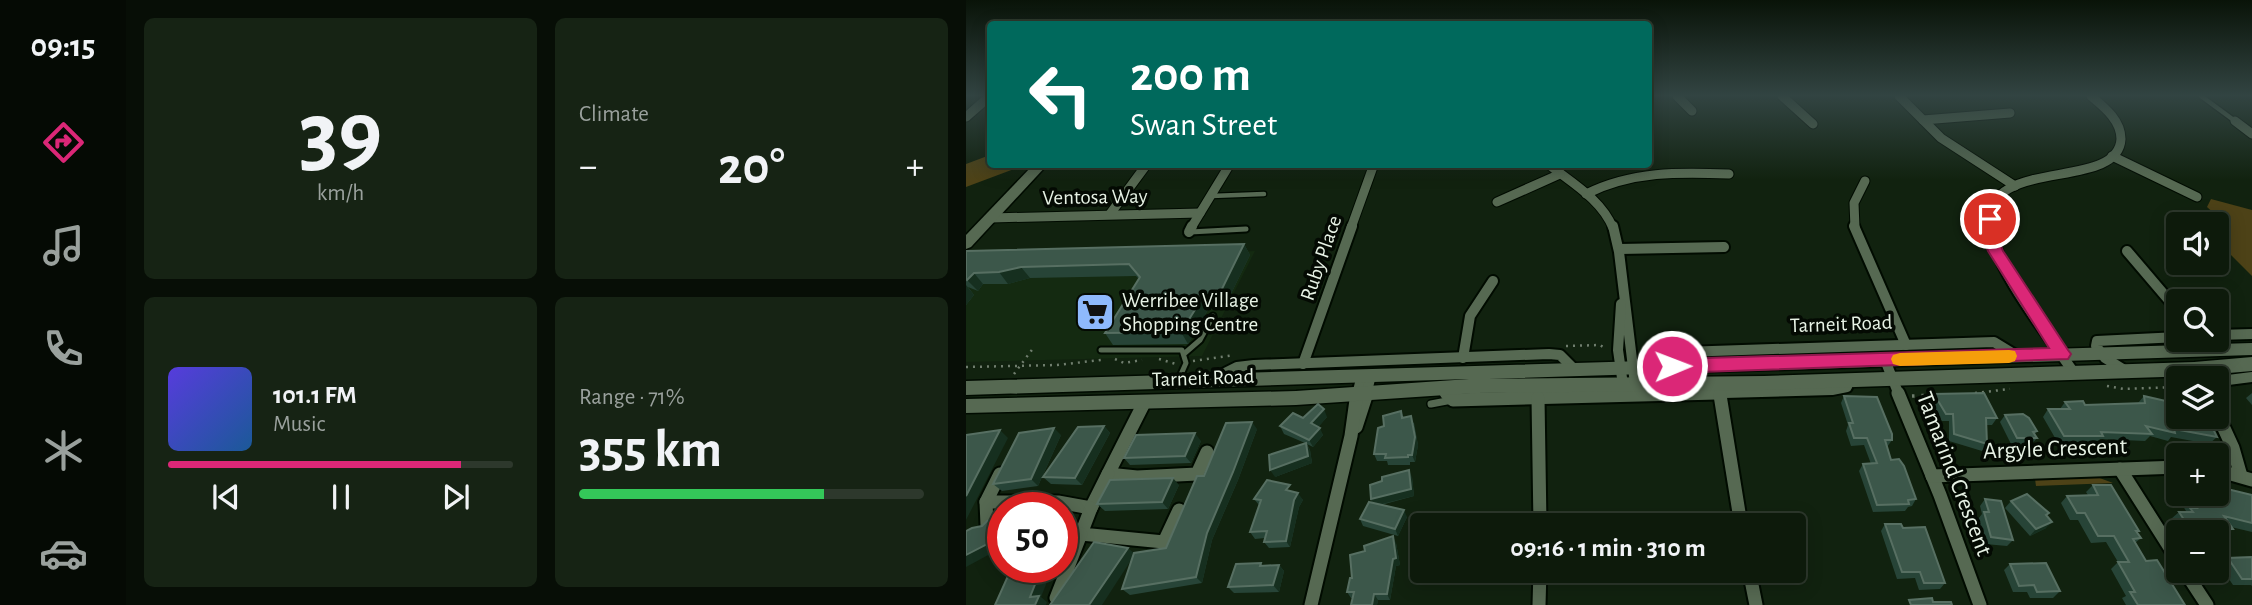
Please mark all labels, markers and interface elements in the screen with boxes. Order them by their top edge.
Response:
text: 09:15 [31,30,95,62]
icon: left [1015,49,1106,140]
text: 200 m [1130,51,1251,100]
text: 39 [299,89,382,180]
text: Climate [579,103,649,126]
text: Swan Street [1130,109,1277,141]
icon: directions [39,118,88,167]
text: 20° [718,141,785,193]
text: − [579,148,597,186]
text: + [906,148,924,186]
text: km/h [317,182,364,205]
street label: Ventosa Way [1042,186,1148,208]
pin [1960,189,2020,249]
icon: arrive [1971,200,2009,238]
map controls [2166,212,2229,583]
button: sound [2166,212,2229,275]
street label: Ruby Place [1297,213,1345,303]
icon: music [39,221,88,270]
button: search [2166,289,2229,352]
place label: Werribee Village Shopping Centre [1122,290,1259,335]
supermarket icon: Werribee Village Shopping Centre [1074,291,1116,333]
street label: Tarneit Road [1789,312,1893,336]
icon: phone [39,324,88,373]
position arrow [1635,329,1709,403]
street label: Tarneit Road [1151,366,1255,390]
button: layers [2166,366,2229,429]
text: 101.1 FM [273,382,357,408]
text: Range · 71% [579,386,685,409]
street label: Tamarind Crescent [1912,389,1996,560]
text: Music [273,413,325,436]
text: 355 km [579,424,722,476]
icon: climate [39,426,88,475]
street label: Argyle Crescent [1982,434,2128,464]
button: + [2166,443,2229,506]
icon: previous [207,478,245,516]
icon: pause [322,478,360,516]
icon: next [437,478,475,516]
speed limit sign: 50 [987,492,1078,583]
button: − [2166,520,2229,583]
icon: car [39,529,88,578]
text: 09:16 · 1 min · 310 m [1510,535,1706,561]

